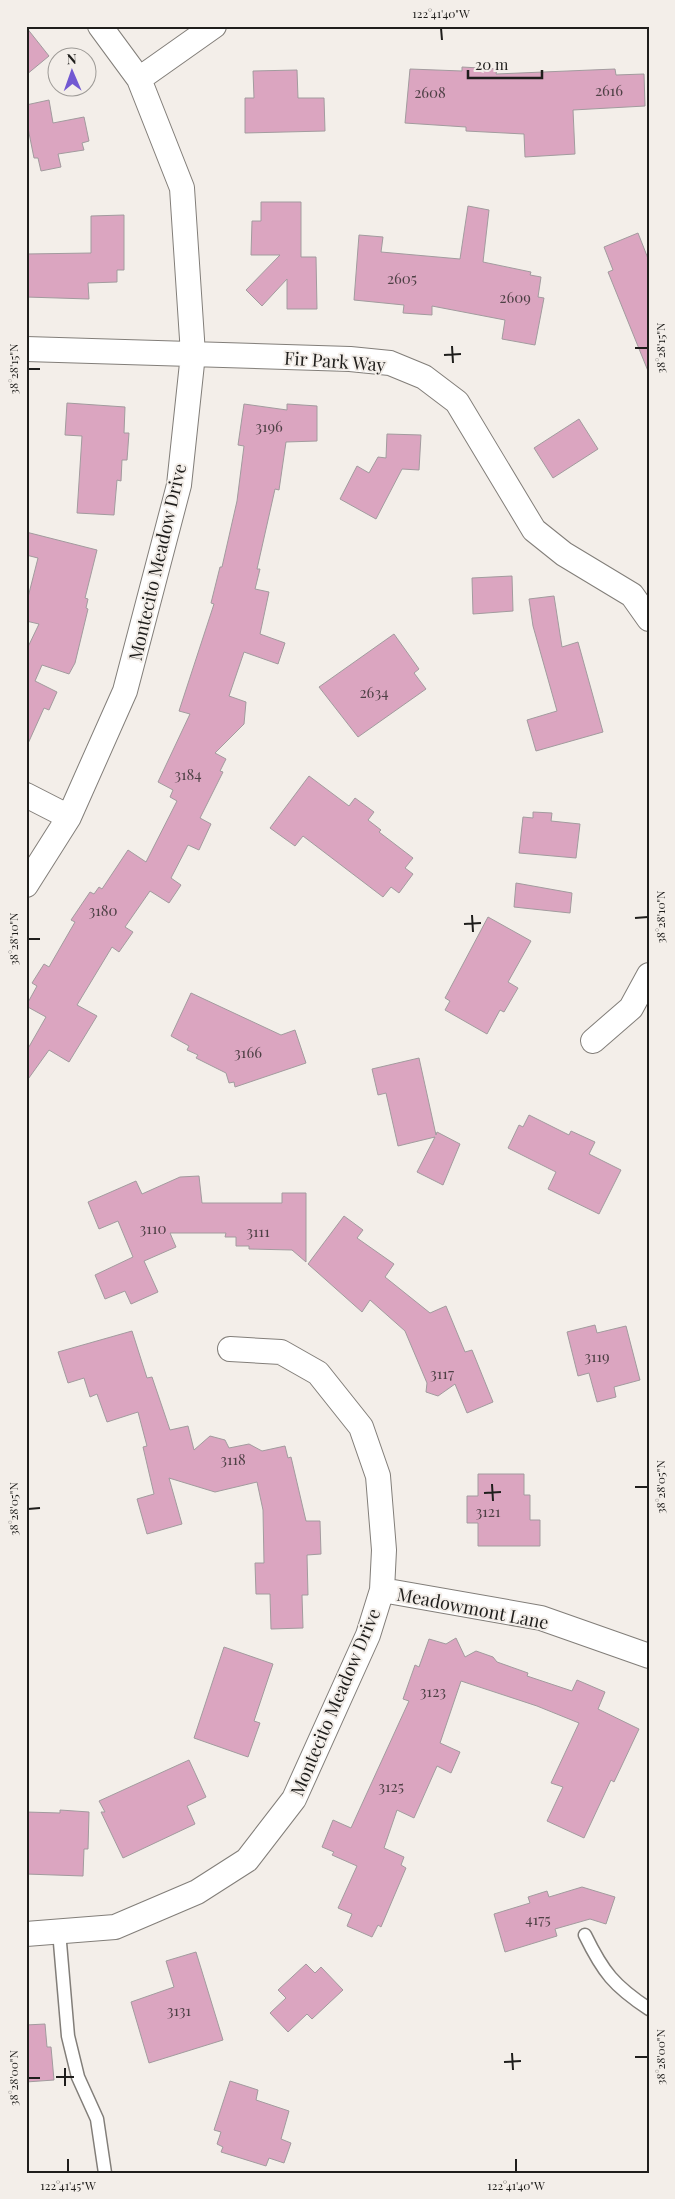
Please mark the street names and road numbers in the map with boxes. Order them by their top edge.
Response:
street label: Fir Park Way [284,345,386,377]
street label: Montecito Meadow Drive [123,461,191,663]
street label: Meadowmont Lane [395,1582,551,1634]
street label: Montecito Meadow Drive [285,1604,385,1800]

